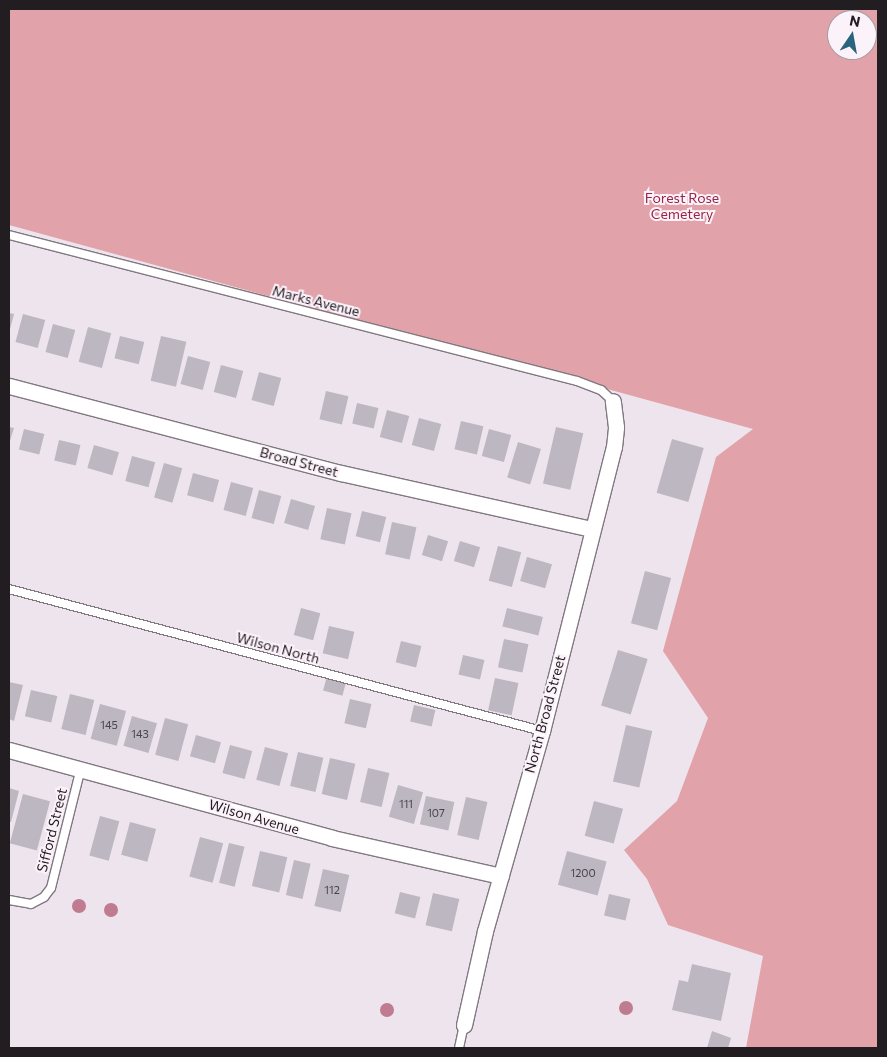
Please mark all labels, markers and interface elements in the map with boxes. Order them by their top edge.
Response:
north arrow [827,10,877,60]
text: N [848,11,862,30]
park label: Forest Rose Cemetery [645,190,719,222]
street label: Marks Avenue [271,282,361,320]
street label: Broad Street [258,443,340,481]
street label: Wilson North [235,629,321,667]
street label: North Broad Street [521,653,569,775]
house number: 145 [100,718,118,732]
house number: 143 [131,727,149,741]
street label: Sifford Street [33,786,71,874]
street label: Wilson Avenue [207,796,301,838]
house number: 111 [399,797,413,811]
house number: 107 [427,806,445,820]
house number: 1200 [570,866,596,880]
house number: 112 [324,883,340,897]

